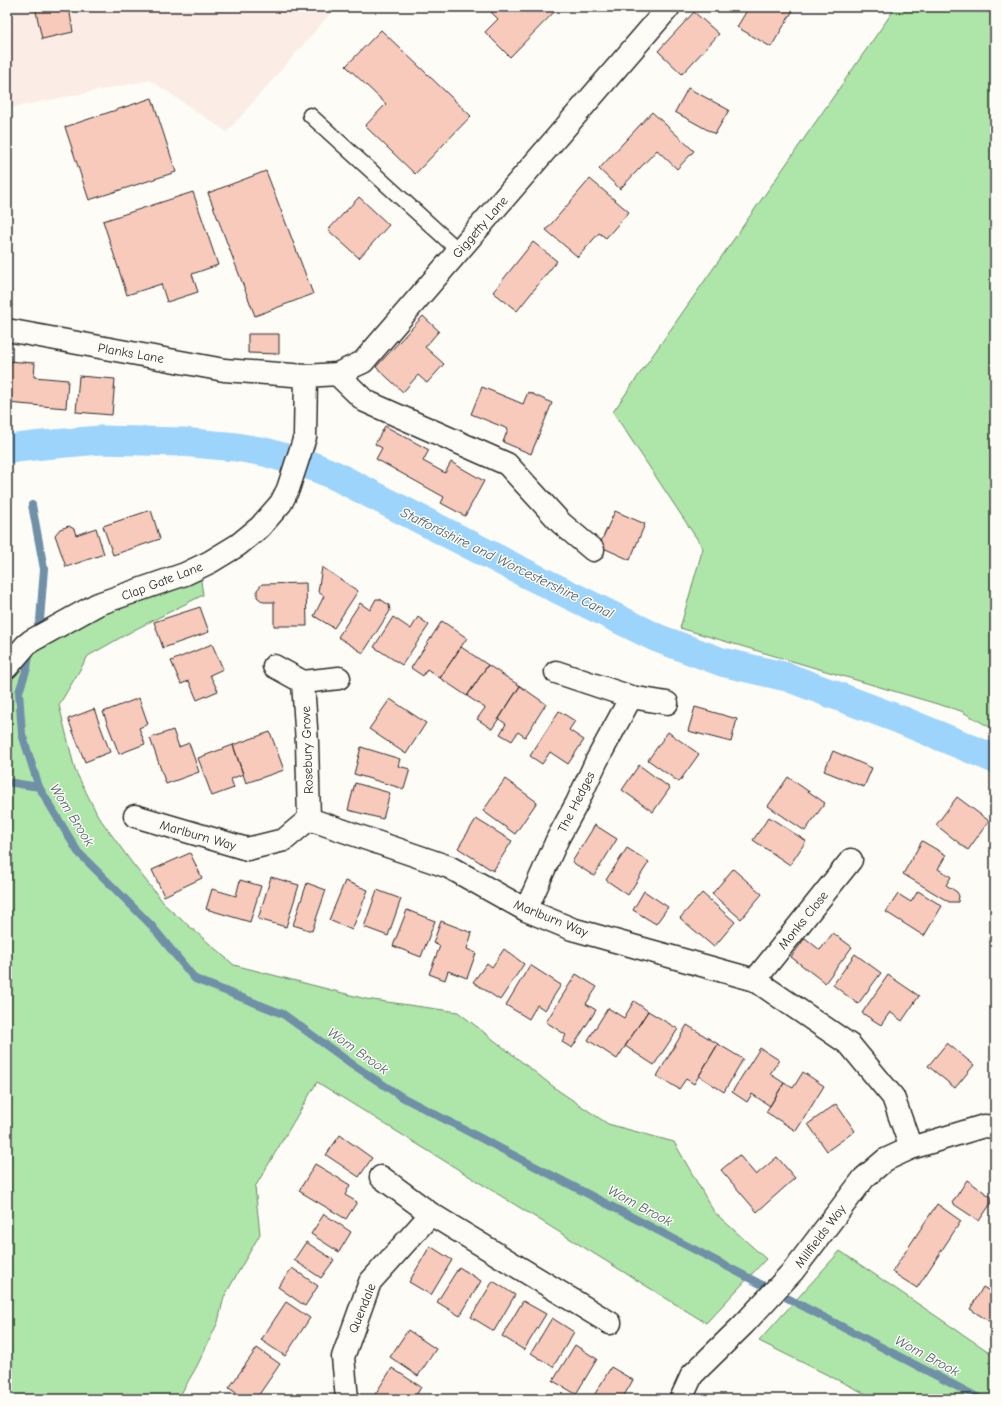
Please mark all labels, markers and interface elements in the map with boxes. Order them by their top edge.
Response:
street label: Giggetty Lane [449,193,511,261]
street label: Planks Lane [97,340,166,366]
water label: Staffordshire and Worcestershire Canal [398,504,617,623]
street label: Clap Gate Lane [119,558,205,603]
street label: Rosebury Grove [298,705,316,794]
street label: The Hedges [554,769,598,835]
water label: Wom Brook [46,781,98,850]
street label: Marlburn Way [158,817,238,853]
street label: Monks Close [775,888,831,952]
street label: Marlburn Way [512,896,591,940]
water label: Wom Brook [324,1024,392,1078]
water label: Wom Brook [605,1182,675,1230]
street label: Millfields Way [791,1201,849,1270]
street label: Quendale [345,1280,379,1335]
water label: Wom Brook [892,1332,962,1380]

